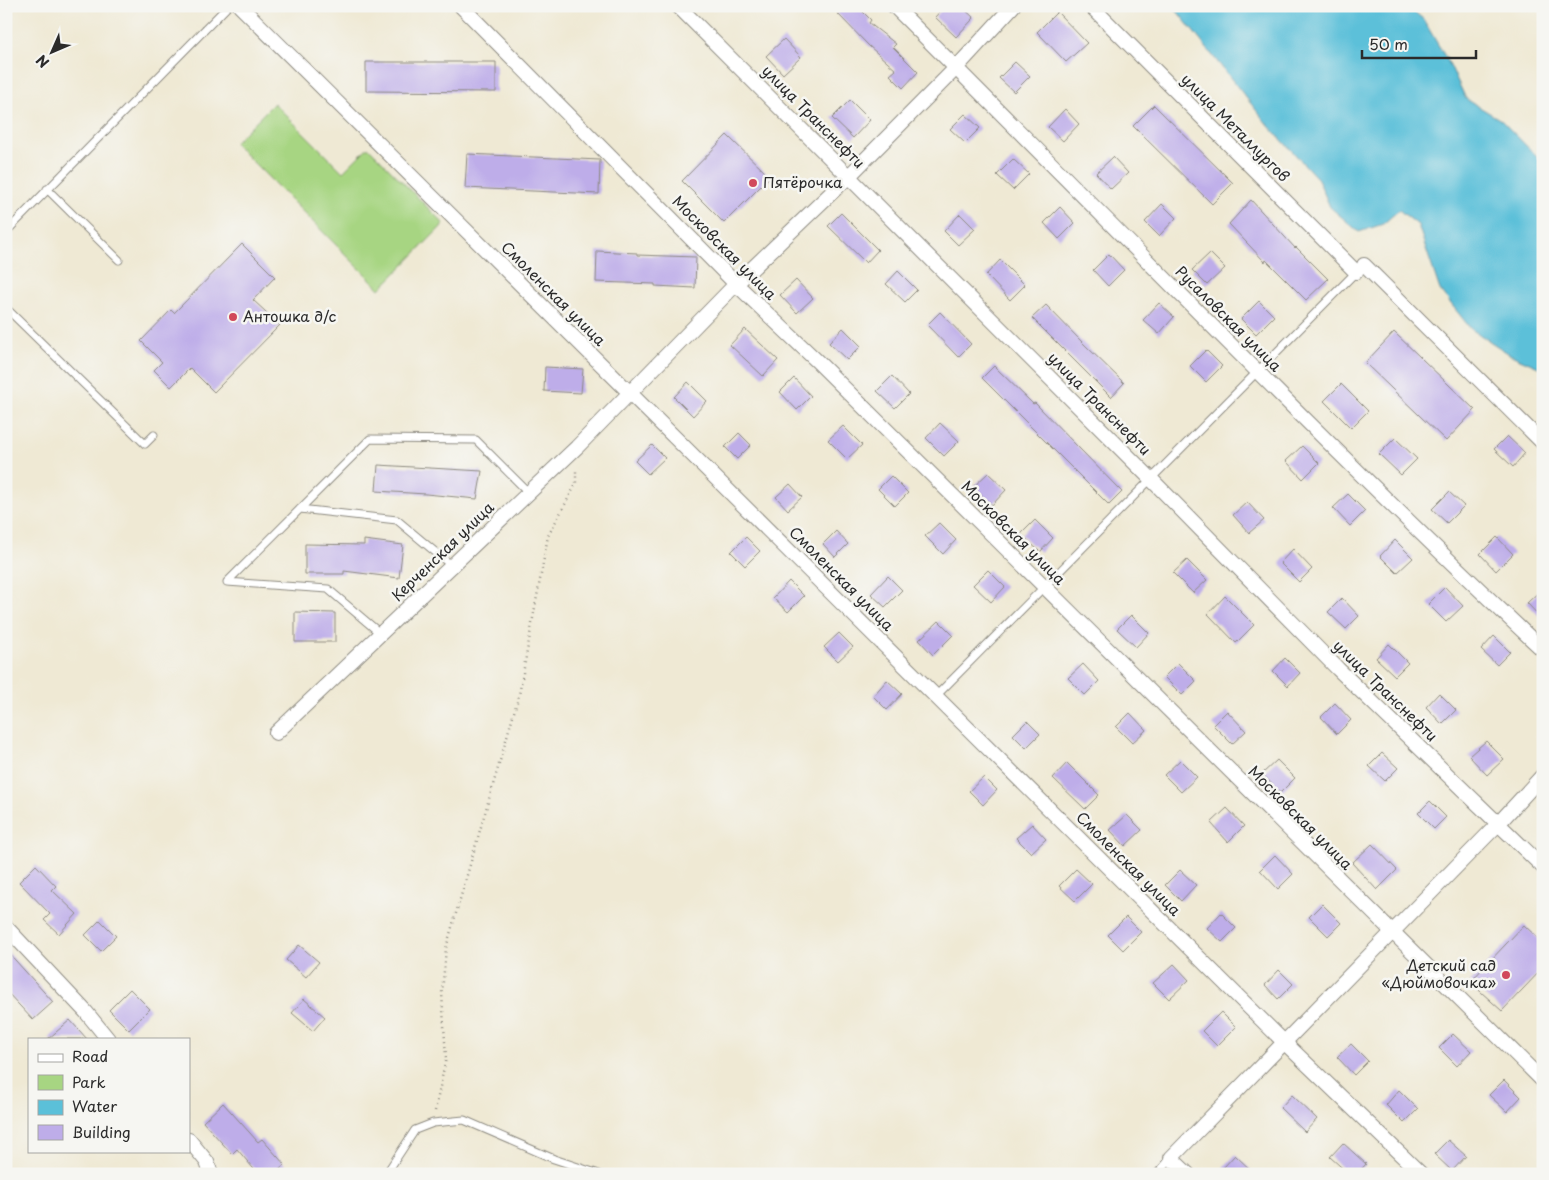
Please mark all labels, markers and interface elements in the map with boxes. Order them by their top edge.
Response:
north arrow [28,28,78,78]
scale bar [1362,28,1475,60]
text: 50 m [1369,32,1408,55]
text: N [31,50,54,73]
street label: улица Транснефти [757,59,871,173]
street label: улица Металлургов [1177,67,1296,187]
place label: Пятёрочка [763,170,843,193]
marker: Пятёрочка [747,177,759,189]
street label: Московская улица [668,190,783,305]
street label: Смоленская улица [497,235,612,351]
street label: Русаловская улица [1171,260,1288,377]
place label: Антошка д/с [243,304,336,327]
marker: Антошка д/с [227,311,239,323]
street label: улица Транснефти [1043,346,1157,460]
street label: Московская улица [957,475,1072,590]
street label: Керченская улица [385,495,499,606]
street label: Смоленская улица [785,520,900,636]
street label: улица Транснефти [1328,634,1444,746]
street label: Московская улица [1244,760,1359,875]
street label: Смоленская улица [1072,805,1187,921]
place label: Детский сад «Дюймовочка» [1381,953,1496,993]
marker: Детский сад «Дюймовочка» [1500,969,1512,981]
legend [28,1038,190,1152]
text: Road [72,1044,108,1067]
text: Park [72,1070,106,1093]
text: Water [72,1094,117,1117]
text: Building [72,1120,131,1143]

